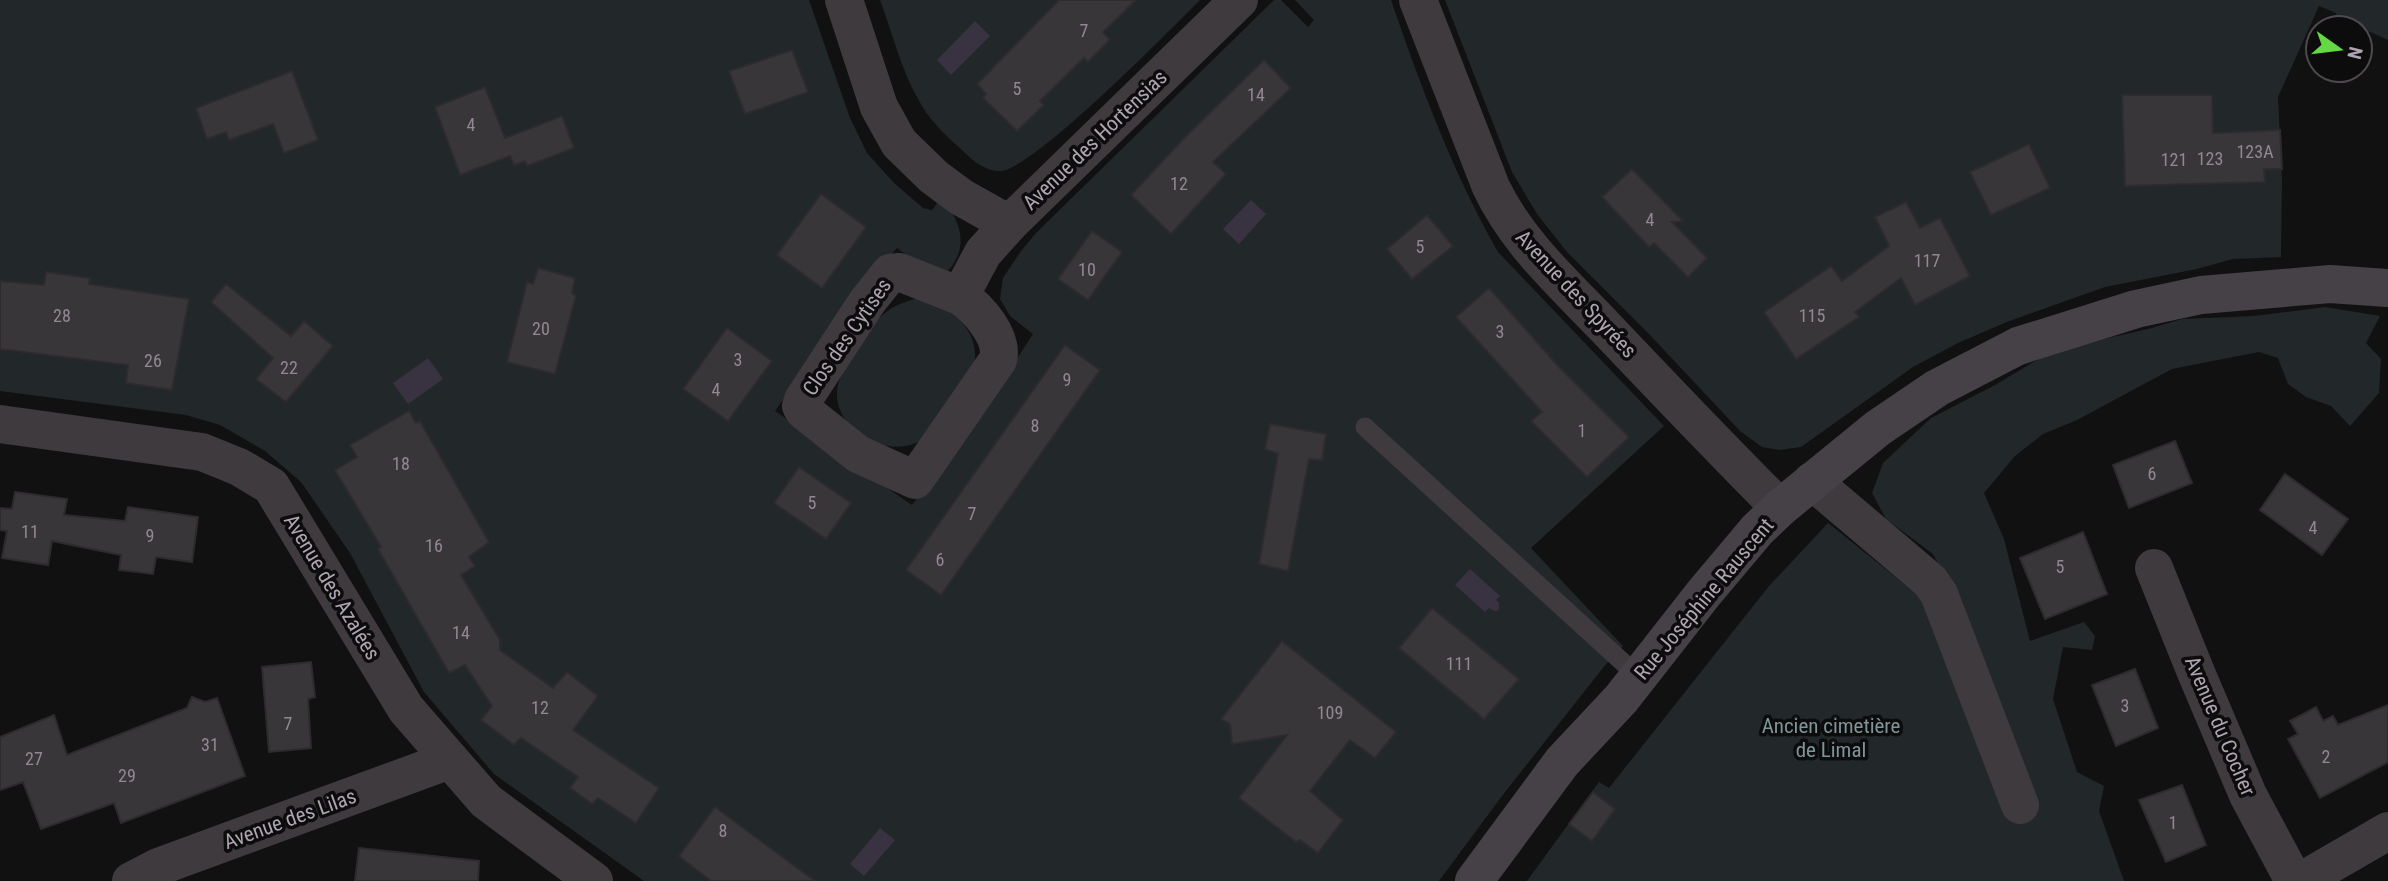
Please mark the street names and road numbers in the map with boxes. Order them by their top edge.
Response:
street label: Avenue des Hortensias [1018,65,1172,215]
street label: Avenue des Spyrées [1511,225,1641,363]
street label: Clos des Cytises [798,274,896,400]
street label: Avenue des Azalées [279,510,385,664]
street label: Rue Joséphine Rauscent [1630,513,1778,685]
street label: Avenue du Cocher [2180,653,2260,799]
street label: Avenue des Lilas [220,784,360,854]

